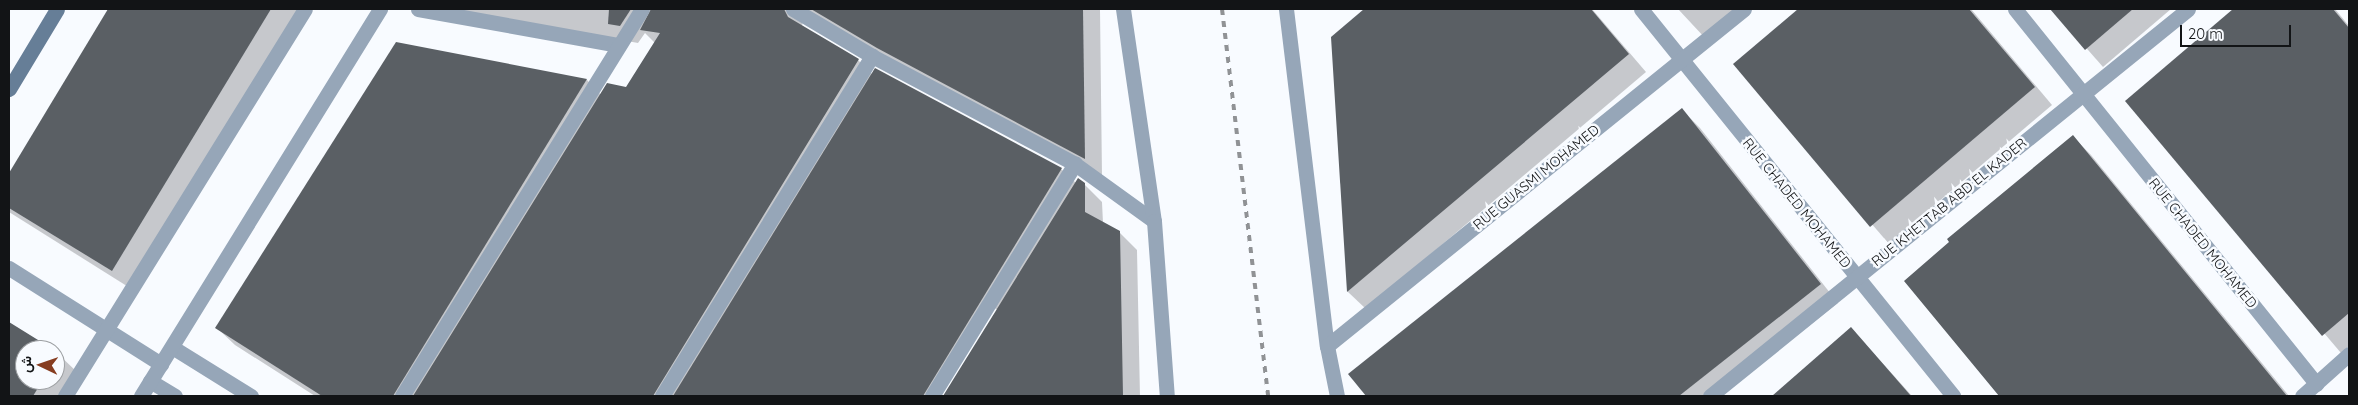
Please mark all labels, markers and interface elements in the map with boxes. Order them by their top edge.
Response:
scale bar [2183,15,2294,47]
text: 20 m [2188,24,2223,43]
street label: RUE GUASMI MOHAMED [1470,121,1602,233]
street label: RUE KHETTAB ABD EL KADER [1868,134,2030,270]
street label: RUE CHADED MOHAMED [1739,135,1855,271]
street label: RUE CHADED MOHAMED [2145,175,2261,311]
north arrow [15,340,65,390]
text: ش [17,355,35,373]

